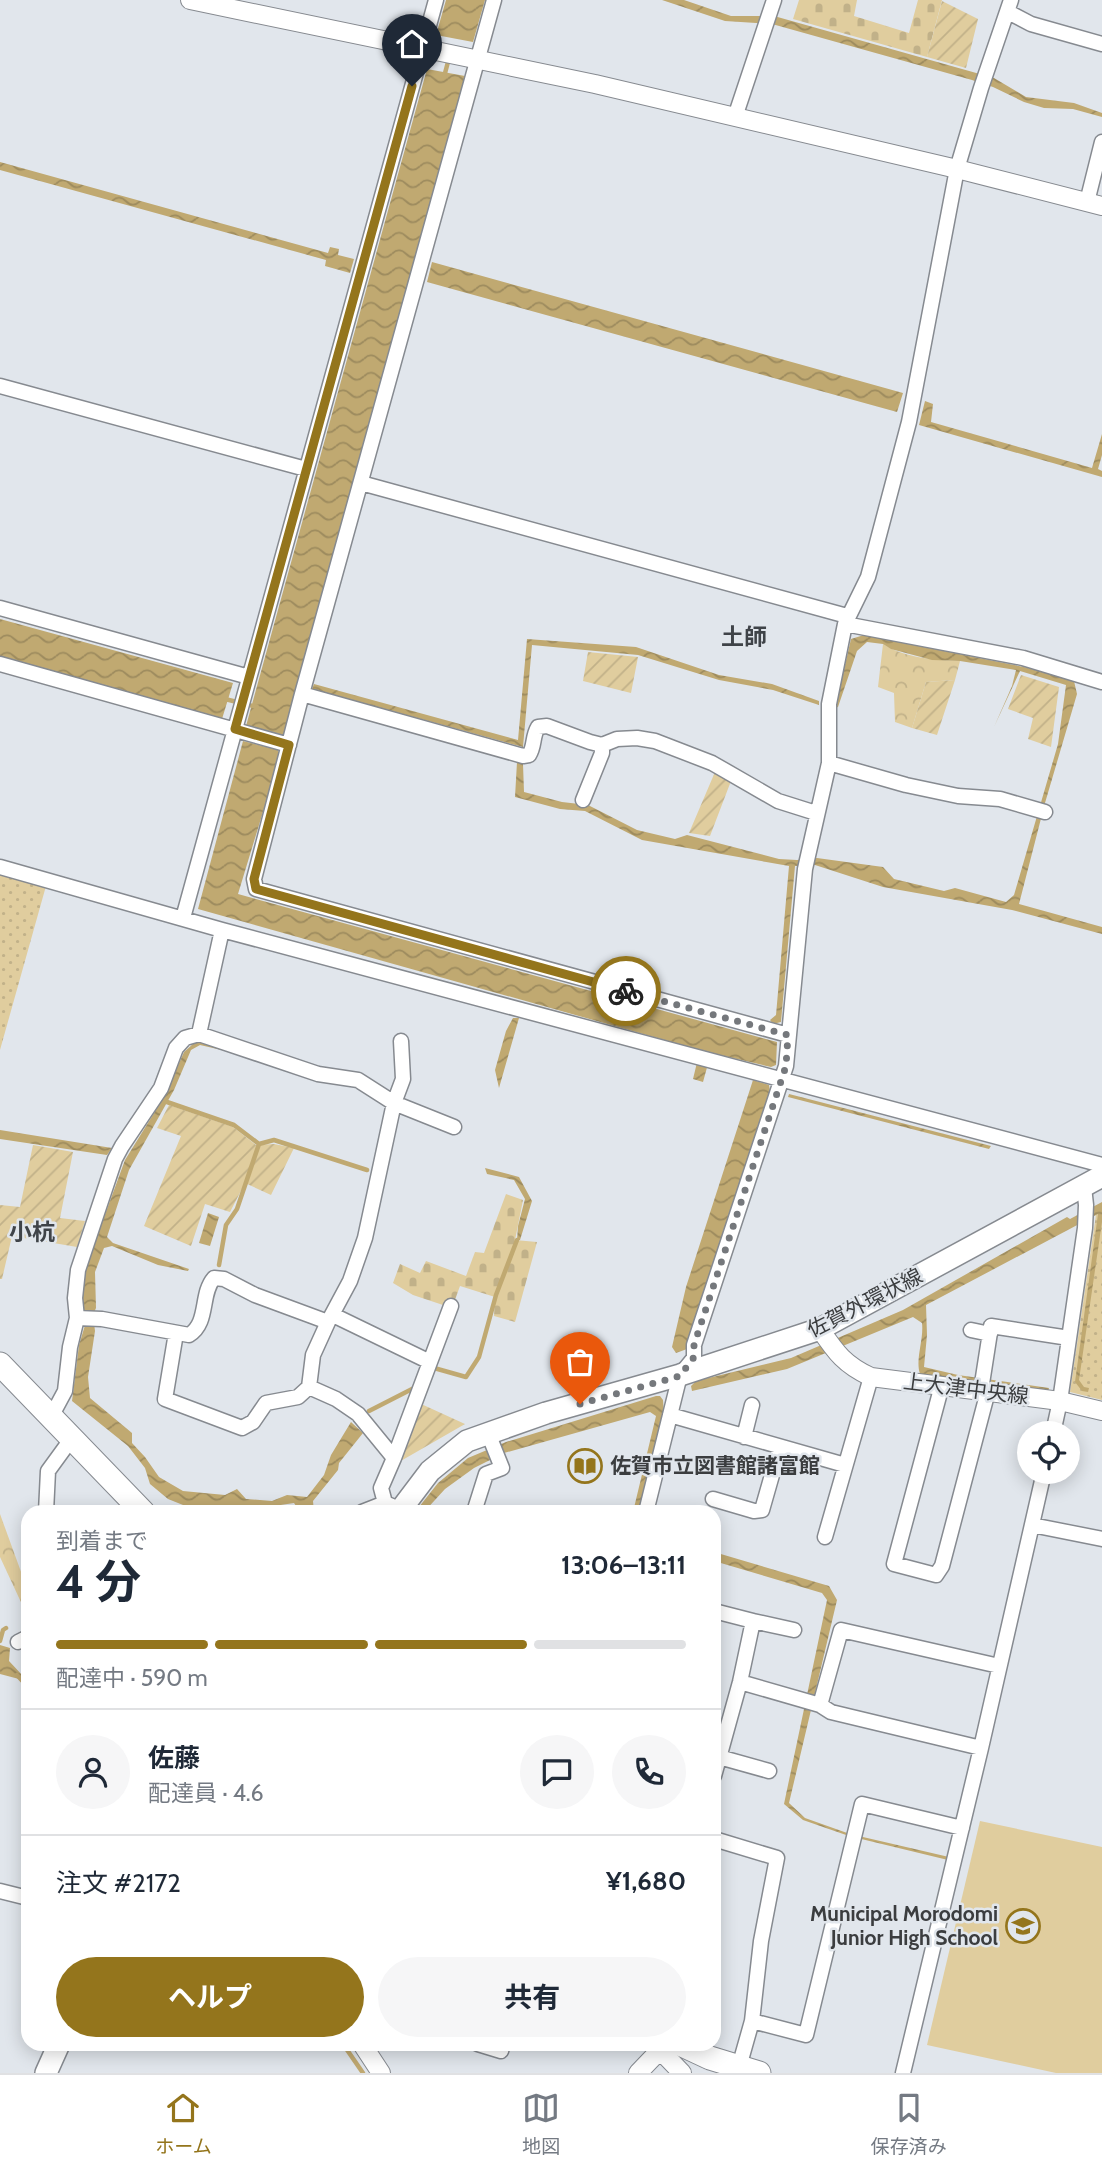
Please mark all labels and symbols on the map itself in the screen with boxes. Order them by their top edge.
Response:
pin [382,14,442,86]
district label: 土師 [721,623,767,651]
courier [591,956,661,1026]
district label: 小杭 [9,1218,55,1246]
street label: 佐賀外環状線 [803,1263,927,1342]
pin [550,1332,610,1404]
street label: 上大津中央線 [902,1368,1030,1409]
library icon: 佐賀市立図書館諸富館 [566,1447,604,1485]
place label: 佐賀市立図書館諸富館 [610,1453,820,1478]
place label: Municipal Morodomi Junior High School [810,1901,998,1950]
school or university icon: Municipal Morodomi Junior High School [1004,1907,1042,1945]

